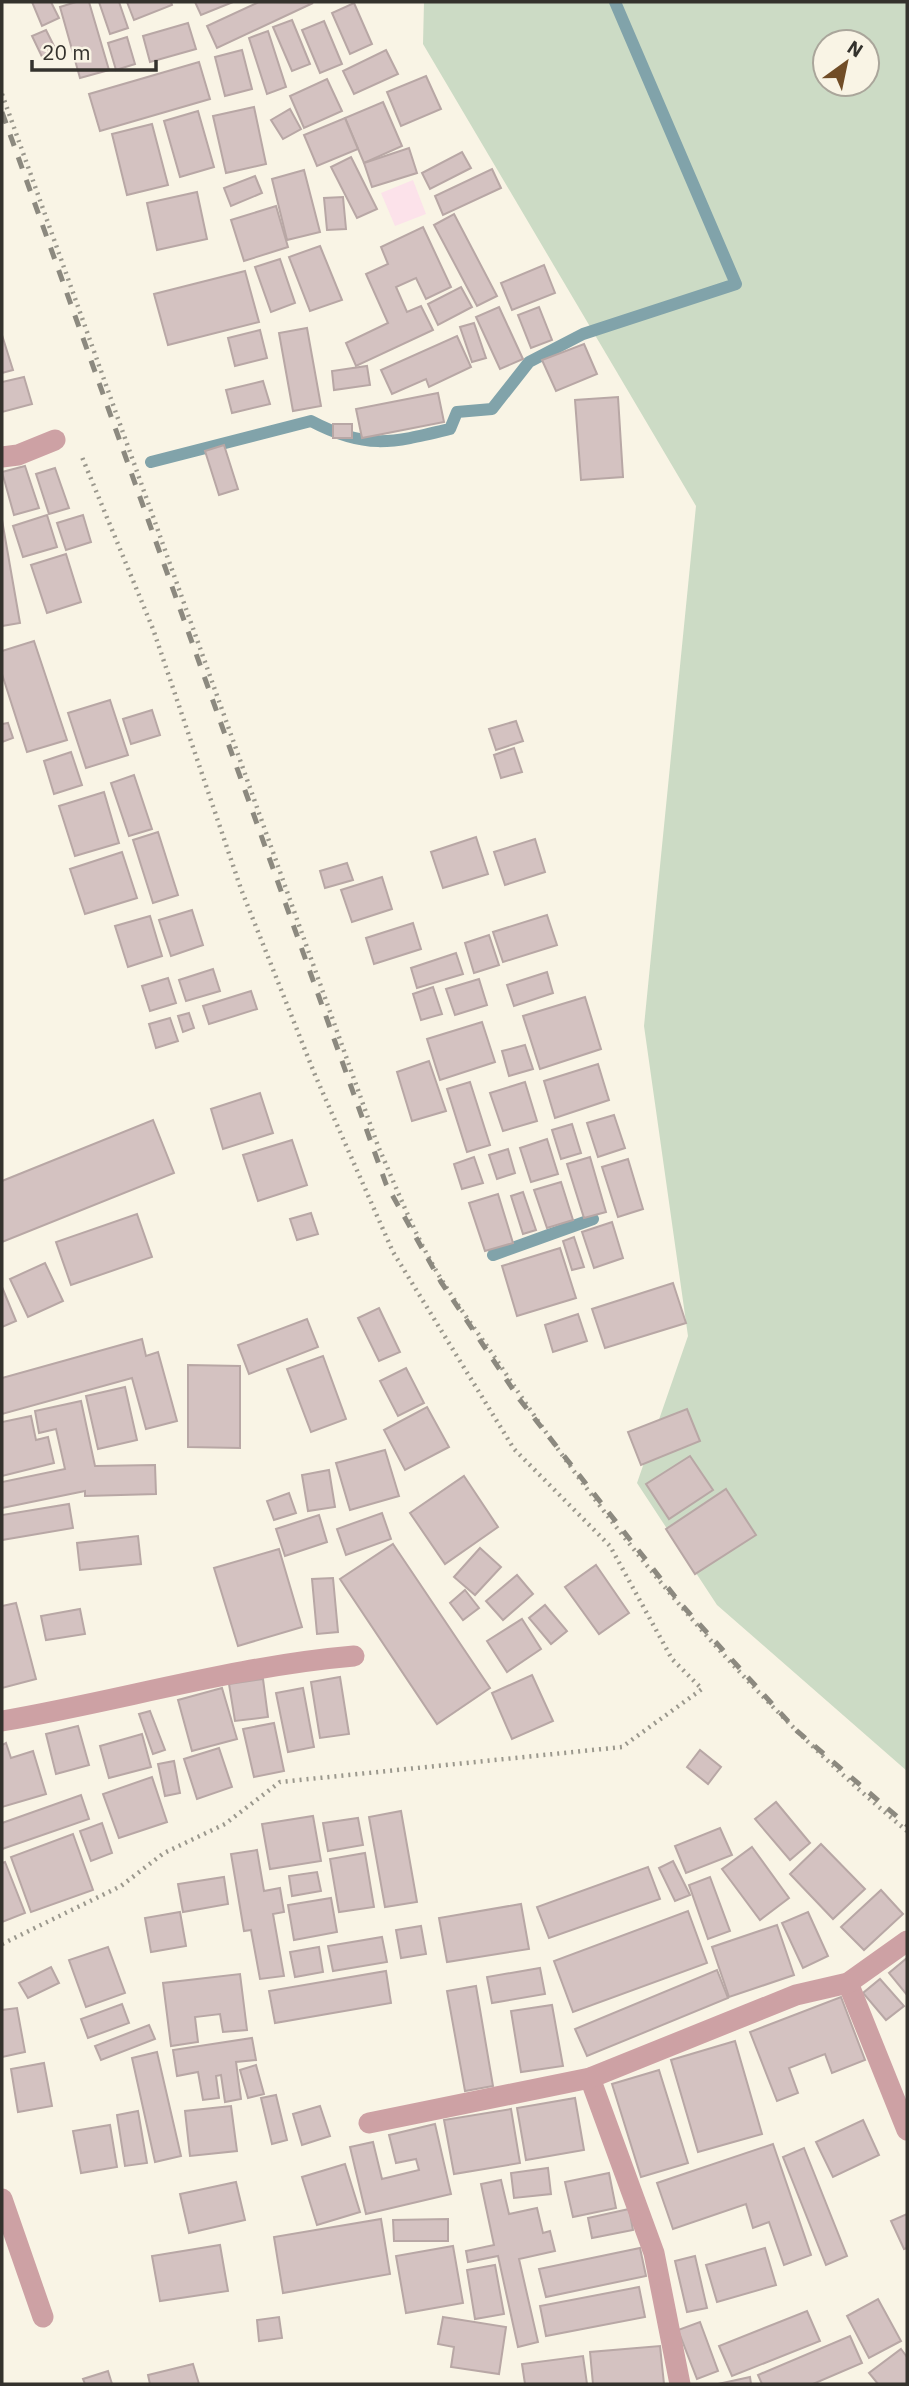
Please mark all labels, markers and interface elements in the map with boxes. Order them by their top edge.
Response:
scale bar [32,28,156,72]
north arrow [811,28,881,98]
text: N [843,35,868,63]
text: 20 m [42,38,91,66]

